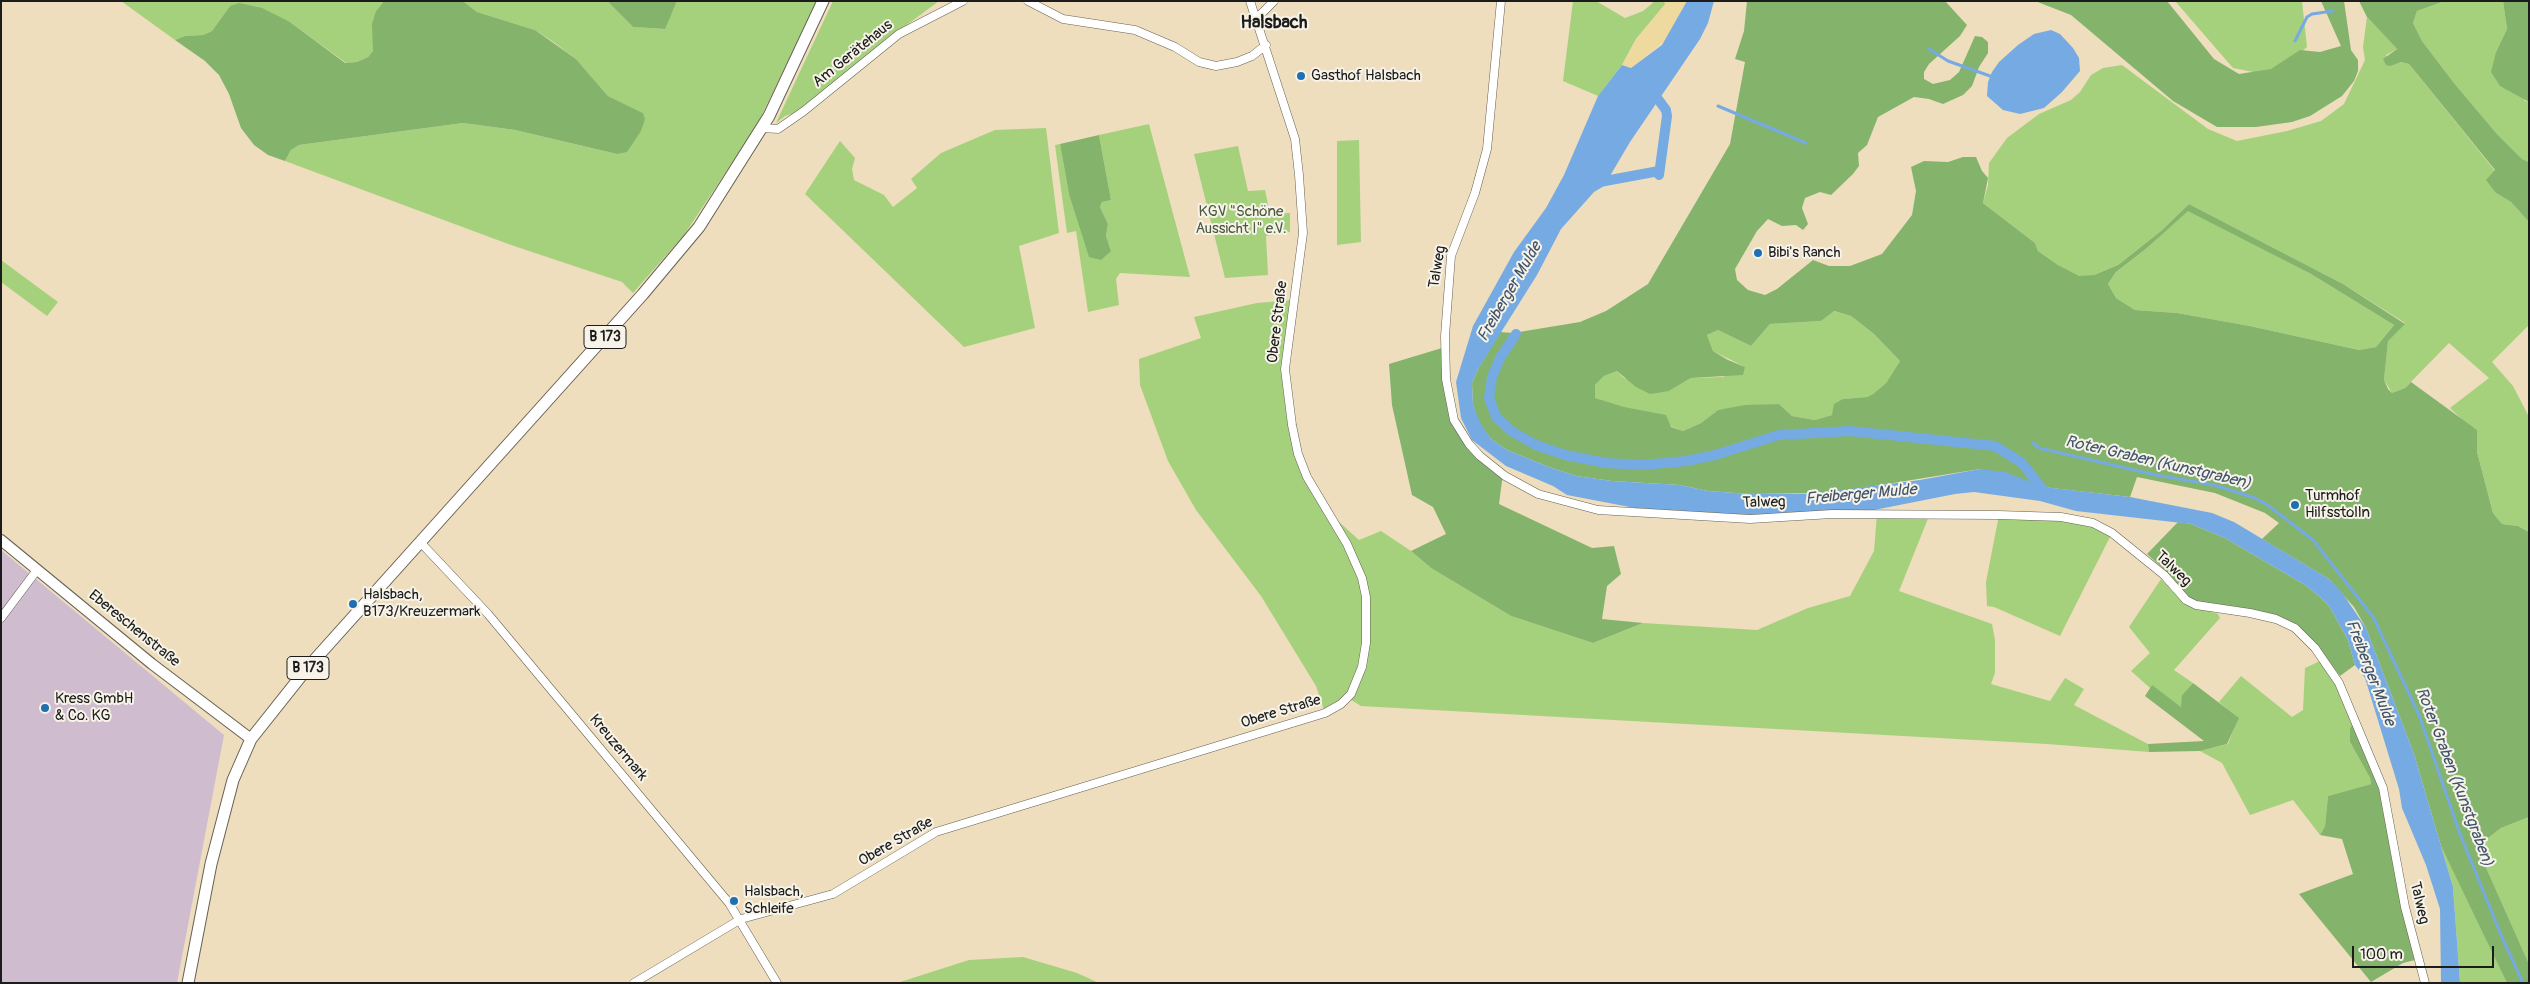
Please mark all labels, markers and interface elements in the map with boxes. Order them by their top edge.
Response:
district label: Halsbach [1241,12,1307,34]
street label: Am Gerätehaus [810,16,896,92]
place label: Gasthof Halsbach [1311,67,1421,85]
marker: Gasthof Halsbach [1295,70,1307,82]
park label: KGV "Schöne Aussicht I" e.V. [1195,203,1287,238]
water label: Freiberger Mulde [1474,239,1546,345]
street label: Talweg [1425,244,1451,290]
place label: Bibi's Ranch [1768,244,1840,262]
marker: Bibi's Ranch [1752,247,1764,259]
street label: Obere Straße [1264,280,1292,364]
road number: B 173 [584,326,626,348]
water label: Roter Graben (Kunstgraben) [2064,432,2252,494]
water label: Freiberger Mulde [1805,481,1917,509]
place label: Turmhof Hilfsstolln [2305,487,2370,522]
street label: Talweg [1742,494,1786,512]
marker: Turmhof Hilfsstolln [2289,499,2301,511]
street label: Talweg [2151,548,2195,590]
place label: Halsbach, B173/Kreuzermark [363,586,481,621]
street label: Ebereschenstraße [85,587,183,671]
marker: Halsbach, B173/Kreuzermark [347,598,359,610]
water label: Freiberger Mulde [2341,617,2399,729]
road number: B 173 [287,656,329,680]
water label: Roter Graben (Kunstgraben) [2411,685,2497,869]
place label: Kress GmbH & Co. KG [55,690,133,725]
street label: Obere Straße [1239,691,1323,733]
marker: Kress GmbH & Co. KG [39,702,51,714]
street label: Kreuzermark [585,711,651,785]
street label: Obere Straße [856,814,936,870]
street label: Talweg [2405,880,2433,926]
place label: Halsbach, Schleife [744,883,804,918]
marker: Halsbach, Schleife [728,895,740,907]
scale bar [2355,936,2498,968]
text: 100 m [2360,945,2403,964]

